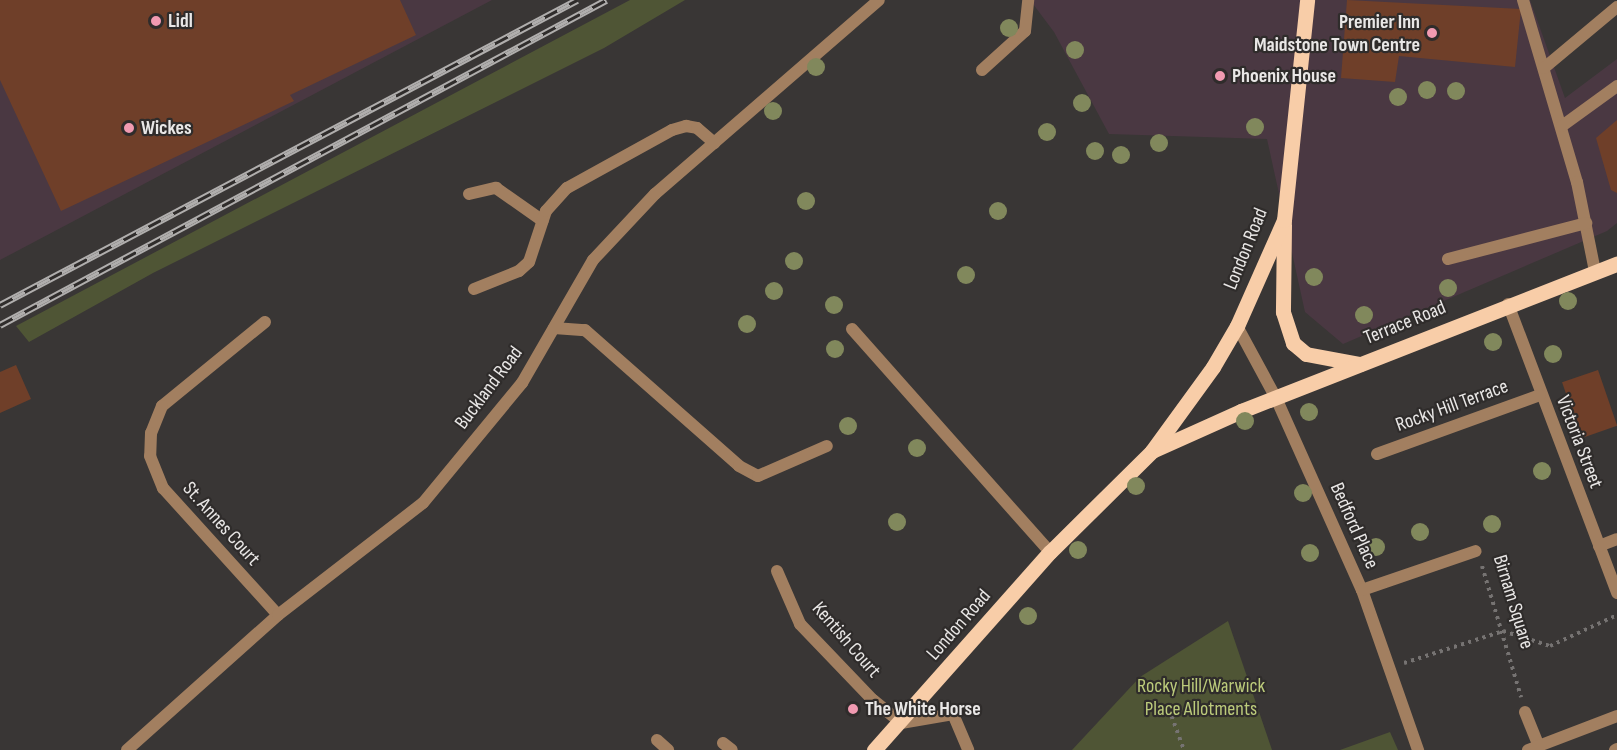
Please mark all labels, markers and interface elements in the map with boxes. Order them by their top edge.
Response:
place label: Lidl [168,9,193,33]
place label: Premier Inn Maidstone Town Centre [1254,10,1420,57]
marker: Lidl [149,14,163,28]
marker: Premier Inn Maidstone Town Centre [1425,26,1439,40]
place label: Phoenix House [1232,64,1336,88]
marker: Phoenix House [1213,69,1227,83]
place label: Wickes [141,116,192,140]
marker: Wickes [122,121,136,135]
street label: London Road [1219,205,1273,293]
street label: Terrace Road [1361,296,1449,350]
street label: Buckland Road [450,342,528,434]
street label: Rocky Hill Terrace [1392,375,1512,437]
street label: Victoria Street [1550,392,1608,492]
street label: St. Annes Court [177,477,265,571]
street label: Bedford Place [1324,479,1384,573]
street label: Birnam Square [1487,552,1539,652]
street label: London Road [922,585,996,665]
street label: Kentish Court [807,597,885,683]
park label: Rocky Hill/Warwick Place Allotments [1137,675,1265,722]
place label: The White Horse [865,697,981,721]
marker: The White Horse [846,702,860,716]

